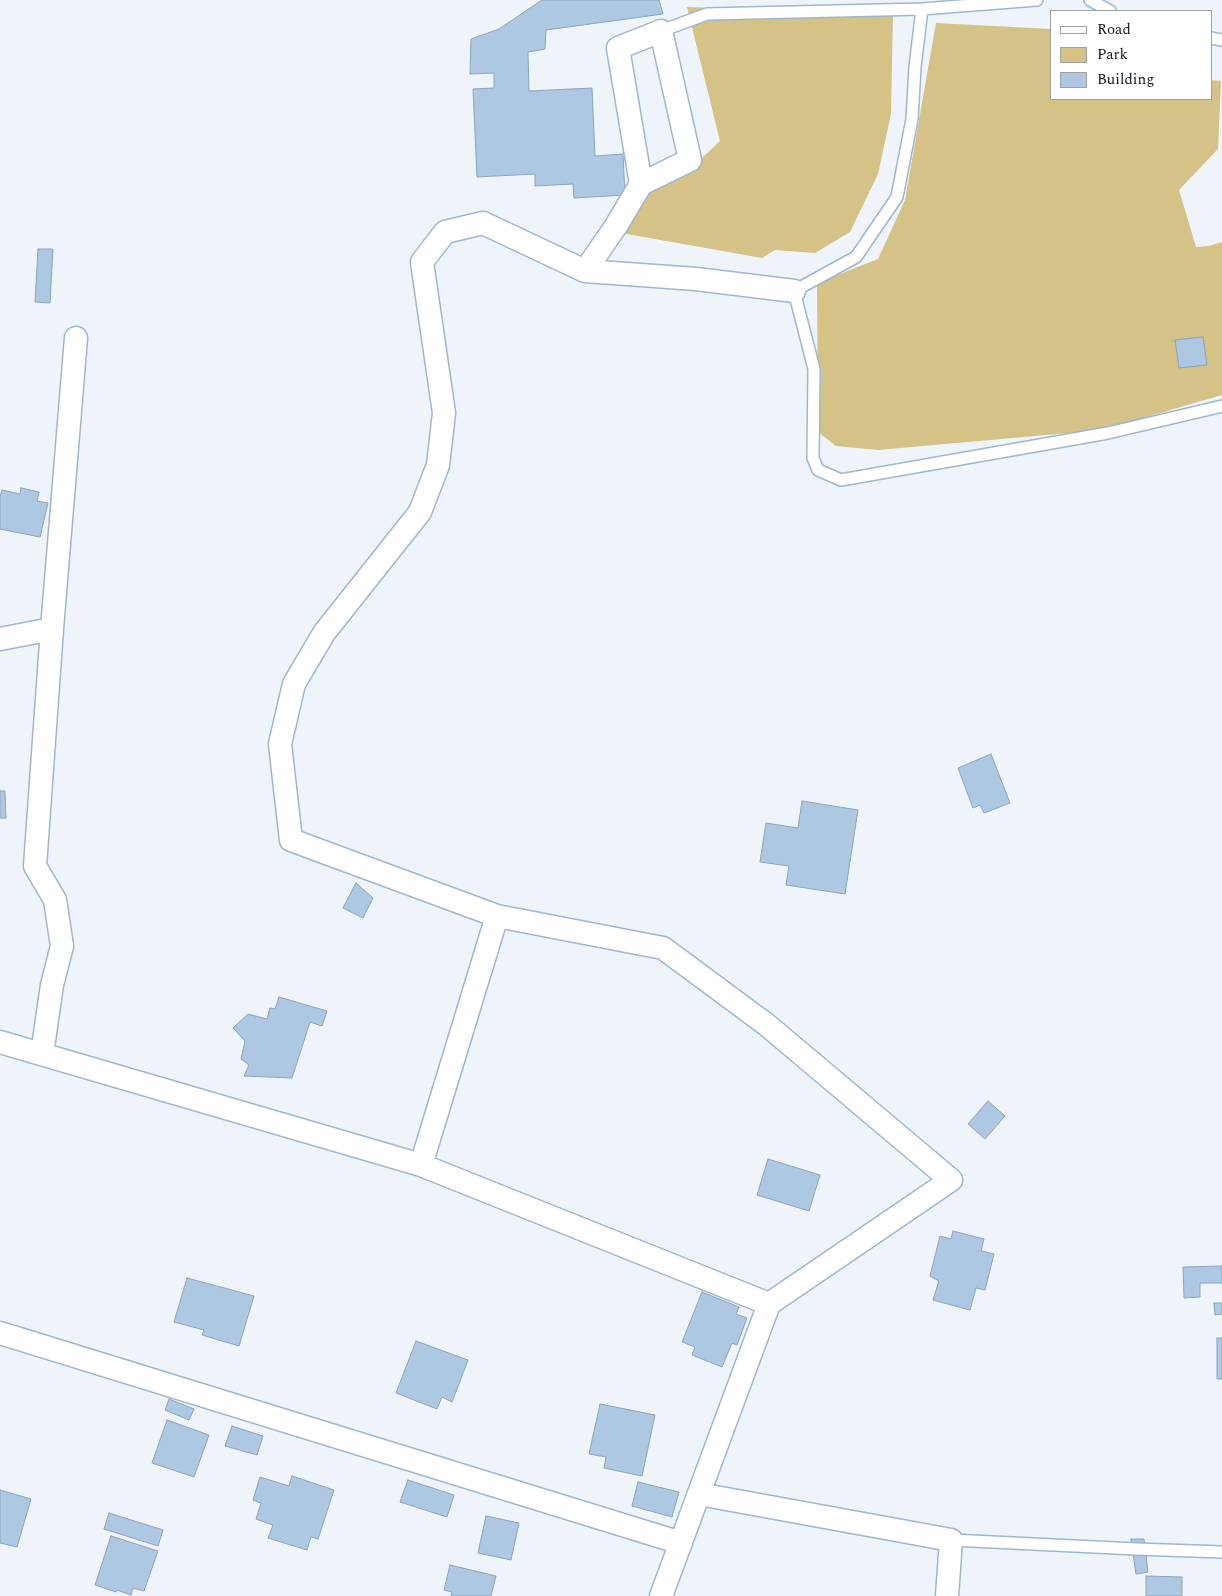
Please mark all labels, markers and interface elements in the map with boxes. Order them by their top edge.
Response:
legend [1050,10,1212,100]
text: Road [1097,18,1131,41]
text: Park [1097,43,1128,66]
text: Building [1097,68,1154,91]

